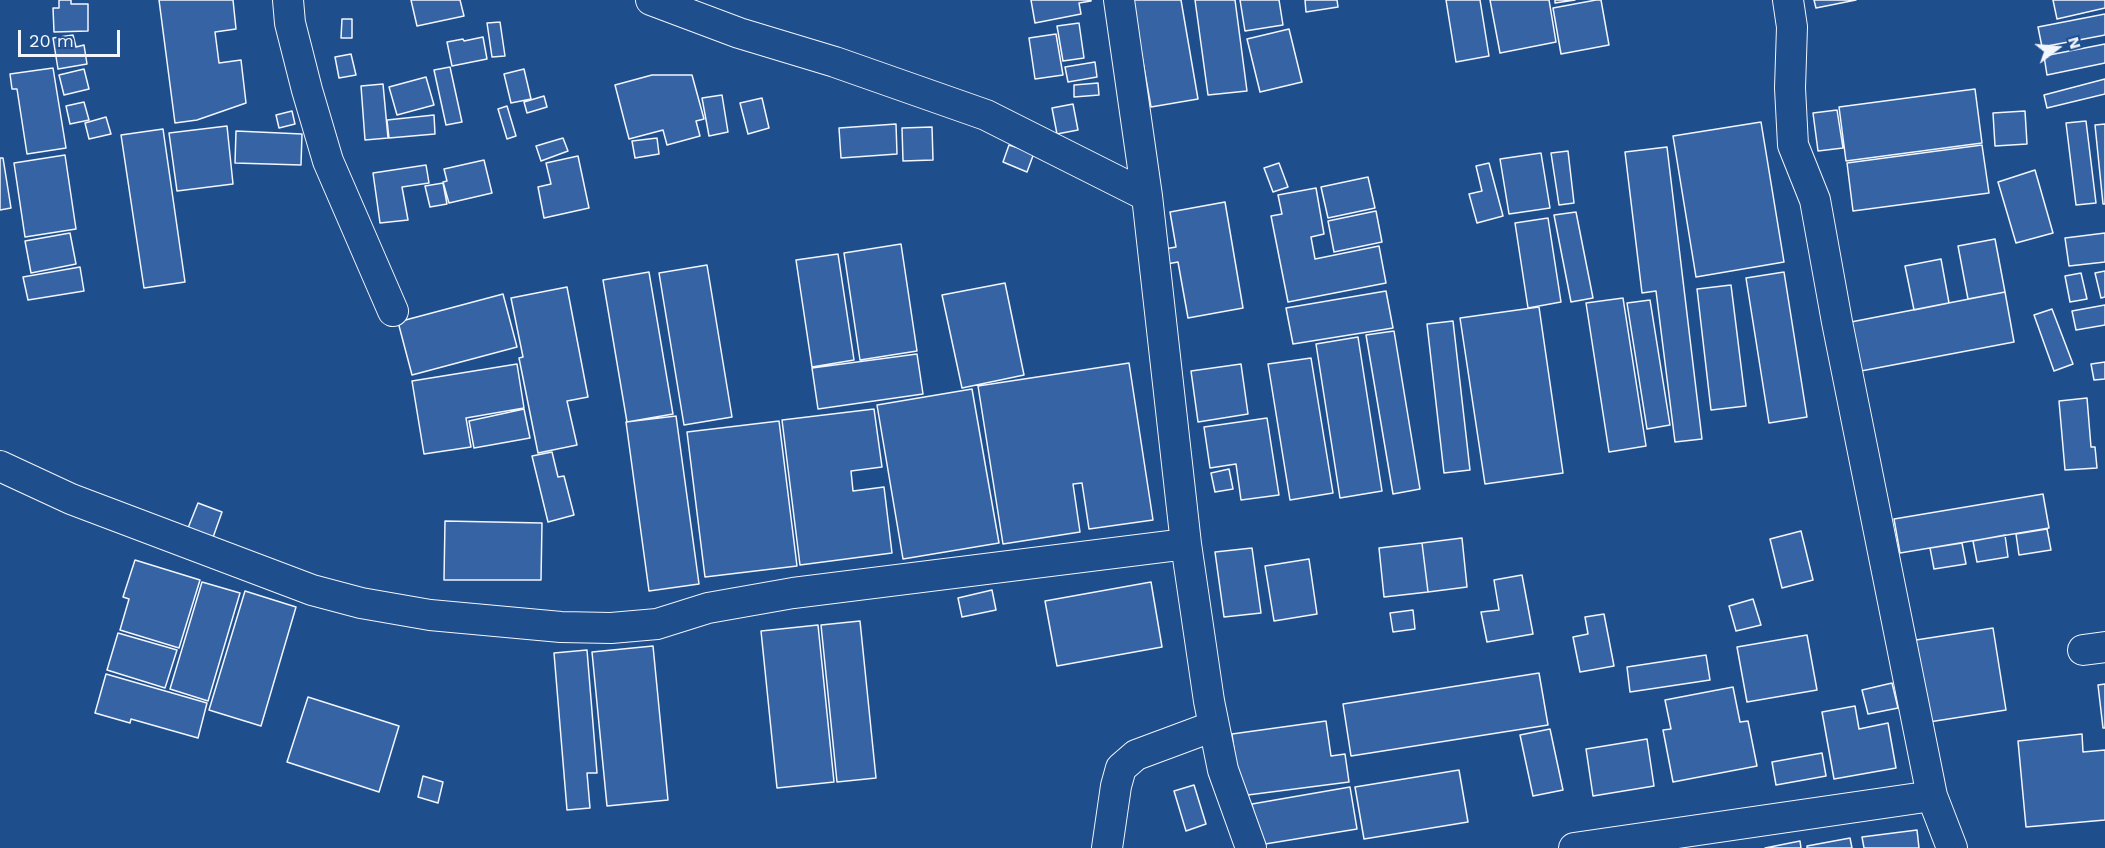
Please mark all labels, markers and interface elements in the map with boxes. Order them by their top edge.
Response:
scale bar [21,18,123,56]
north arrow [2027,18,2087,78]
text: 20 m [29,30,74,51]
text: N [2064,35,2086,51]

